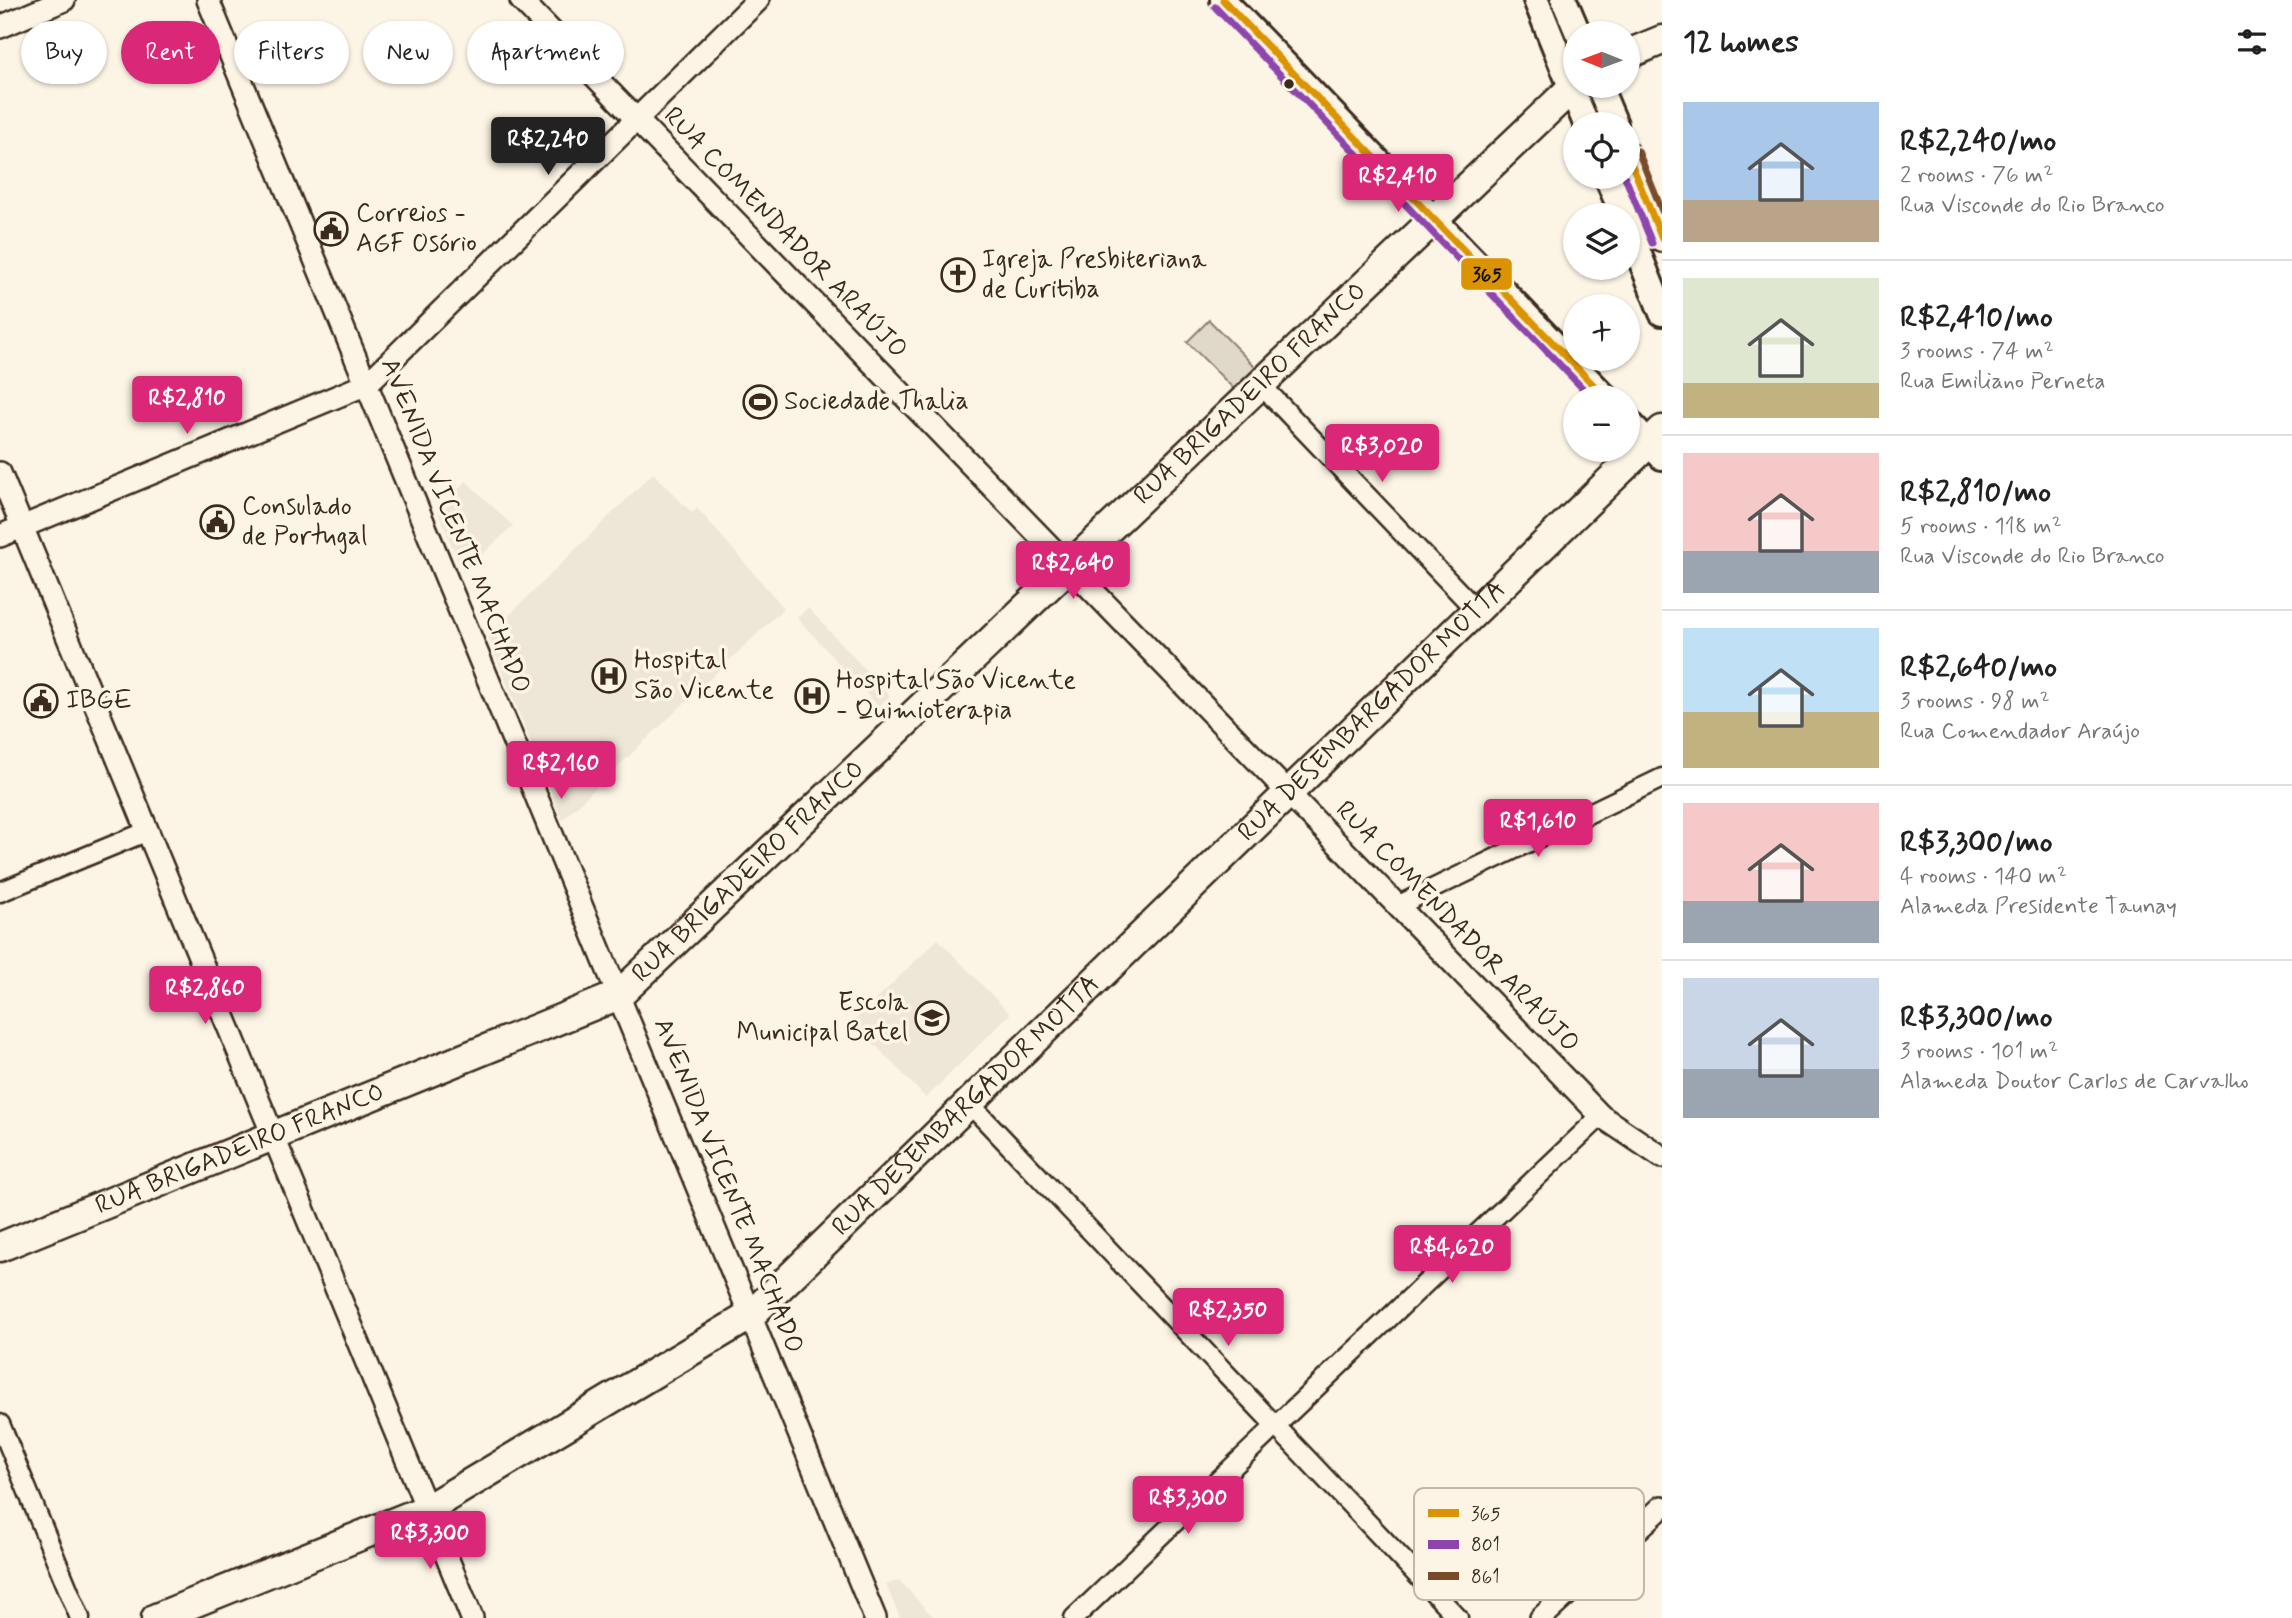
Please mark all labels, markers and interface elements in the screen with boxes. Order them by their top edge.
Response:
chip: Buy [21,21,107,84]
chip: Rent [121,21,220,84]
chip: Filters [234,21,349,84]
chip: New [363,21,453,84]
chip: Apartment [467,21,624,84]
north arrow [1563,21,1640,98]
map controls [1563,21,1640,462]
text: 12 homes [1683,23,1799,62]
icon: filters [2233,23,2271,61]
unlabelled marker [1282,77,1296,91]
street label: RUA COMENDADOR ARAÚJO [656,100,914,366]
button: locate [1563,112,1640,189]
pin: R$2,240 [483,118,613,177]
text: R$2,240/mo [1900,122,2056,161]
text: R$2,240 [507,125,589,155]
icon: home [1739,130,1823,214]
pin: R$2,410 [1333,154,1463,214]
text: 2 rooms · 76 m² [1900,161,2053,191]
text: R$2,410 [1359,162,1437,192]
text: Rua Visconde do Rio Branco [1900,191,2165,221]
place label: Correios - AGF Osório [356,197,477,261]
button: layers [1563,203,1640,280]
public building icon: Correios - AGF Osório [312,210,350,248]
place label: Igreja Presbiteriana de Curitiba [982,243,1207,307]
church icon: Igreja Presbiteriana de Curitiba [939,256,977,294]
line badge: 365 [1460,257,1513,291]
text: 365 [1472,263,1502,288]
street label: RUA BRIGADEIRO FRANCO [1127,275,1374,513]
button: + [1563,294,1640,371]
text: R$2,410/mo [1900,298,2053,337]
icon: home [1739,306,1823,390]
text: 3 rooms · 74 m² [1900,337,2054,367]
street label: AVENIDA VICENTE MACHADO [372,353,538,699]
text: Rua Emiliano Perneta [1900,367,2105,397]
pin: R$2,810 [122,376,252,436]
sports icon: Sociedade Thalia [741,383,779,421]
text: R$2,810 [148,384,226,414]
place label: Sociedade Thalia [784,385,969,419]
button: − [1563,385,1640,462]
pin: R$3,020 [1317,424,1447,484]
text: R$3,020 [1341,432,1423,462]
text: R$2,810/mo [1900,473,2051,512]
icon: home [1739,481,1823,565]
place label: Consulado de Portugal [242,490,367,554]
public building icon: Consulado de Portugal [198,503,236,541]
text: 5 rooms · 118 m² [1900,512,2062,542]
pin: R$2,640 [1008,542,1138,601]
text: Rua Visconde do Rio Branco [1900,542,2165,572]
text: R$2,640 [1032,549,1114,579]
street label: RUA DESEMBARGADOR MOTTA [1231,573,1514,849]
place label: Hospital São Vicente [634,644,774,708]
text: R$2,640/mo [1900,648,2057,687]
icon: home [1739,656,1823,740]
hospital icon: Hospital São Vicente [590,657,628,695]
place label: Hospital São Vicente - Quimioterapia [836,664,1076,728]
hospital icon: Hospital São Vicente - Quimioterapia [793,677,831,715]
public building icon: IBGE [22,682,60,720]
place label: IBGE [66,684,132,718]
text: 3 rooms · 98 m² [1900,687,2050,717]
text: Rua Comendador Araújo [1900,717,2140,747]
pin: R$2,160 [496,742,626,801]
text: R$2,160 [523,749,599,779]
street label: RUA BRIGADEIRO FRANCO [625,753,872,991]
street label: RUA COMENDADOR ARAÚJO [1328,794,1586,1060]
pin: R$1,610 [1473,800,1603,859]
text: R$1,610 [1500,807,1576,837]
text: R$3,300/mo [1900,823,2052,862]
icon: home [1739,831,1823,915]
text: 4 rooms · 140 m² [1900,862,2067,892]
text: Alameda Presidente Taunay [1900,892,2177,922]
pin: R$2,860 [140,967,270,1026]
street label: RUA DESEMBARGADOR MOTTA [825,968,1108,1244]
text: R$2,860 [165,974,245,1004]
place label: Escola Municipal Batel [737,986,908,1050]
text: R$3,300/mo [1900,998,2052,1037]
school or university icon: Escola Municipal Batel [913,999,951,1037]
icon: home [1739,1006,1823,1090]
street label: AVENIDA VICENTE MACHADO [645,1013,811,1359]
text: 3 rooms · 101 m² [1900,1037,2058,1067]
text: Alameda Doutor Carlos de Carvalho [1900,1067,2249,1097]
street label: RUA BRIGADEIRO FRANCO [90,1075,389,1223]
pin: R$4,620 [1387,1226,1517,1285]
text: R$4,620 [1410,1233,1494,1263]
pin: R$2,350 [1163,1288,1293,1348]
text: R$2,350 [1189,1296,1267,1326]
pin: R$3,300 [1123,1476,1253,1536]
text: R$3,300 [1149,1484,1227,1514]
legend [1414,1488,1644,1600]
text: 365 [1471,1502,1501,1527]
pin: R$3,300 [365,1512,495,1571]
text: R$3,300 [391,1519,469,1549]
text: 801 [1471,1533,1500,1558]
text: 861 [1471,1565,1500,1590]

